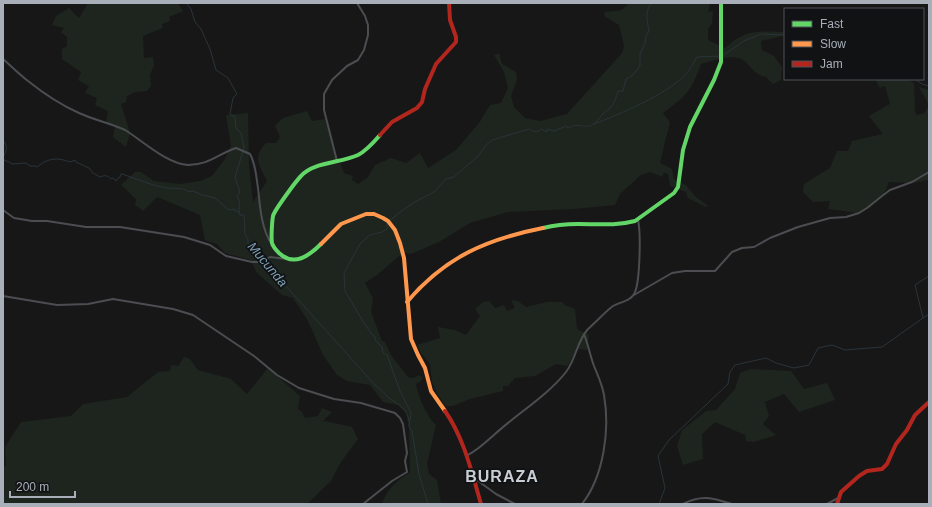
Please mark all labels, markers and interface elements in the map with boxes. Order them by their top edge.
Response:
legend [784,8,924,80]
text: Fast [820,17,844,31]
text: Slow [820,37,846,51]
text: Jam [820,57,843,71]
water label: Mucunda [245,239,291,290]
district label: BURAZA [465,468,539,485]
scale bar [10,473,75,499]
text: 200 m [16,480,49,494]

